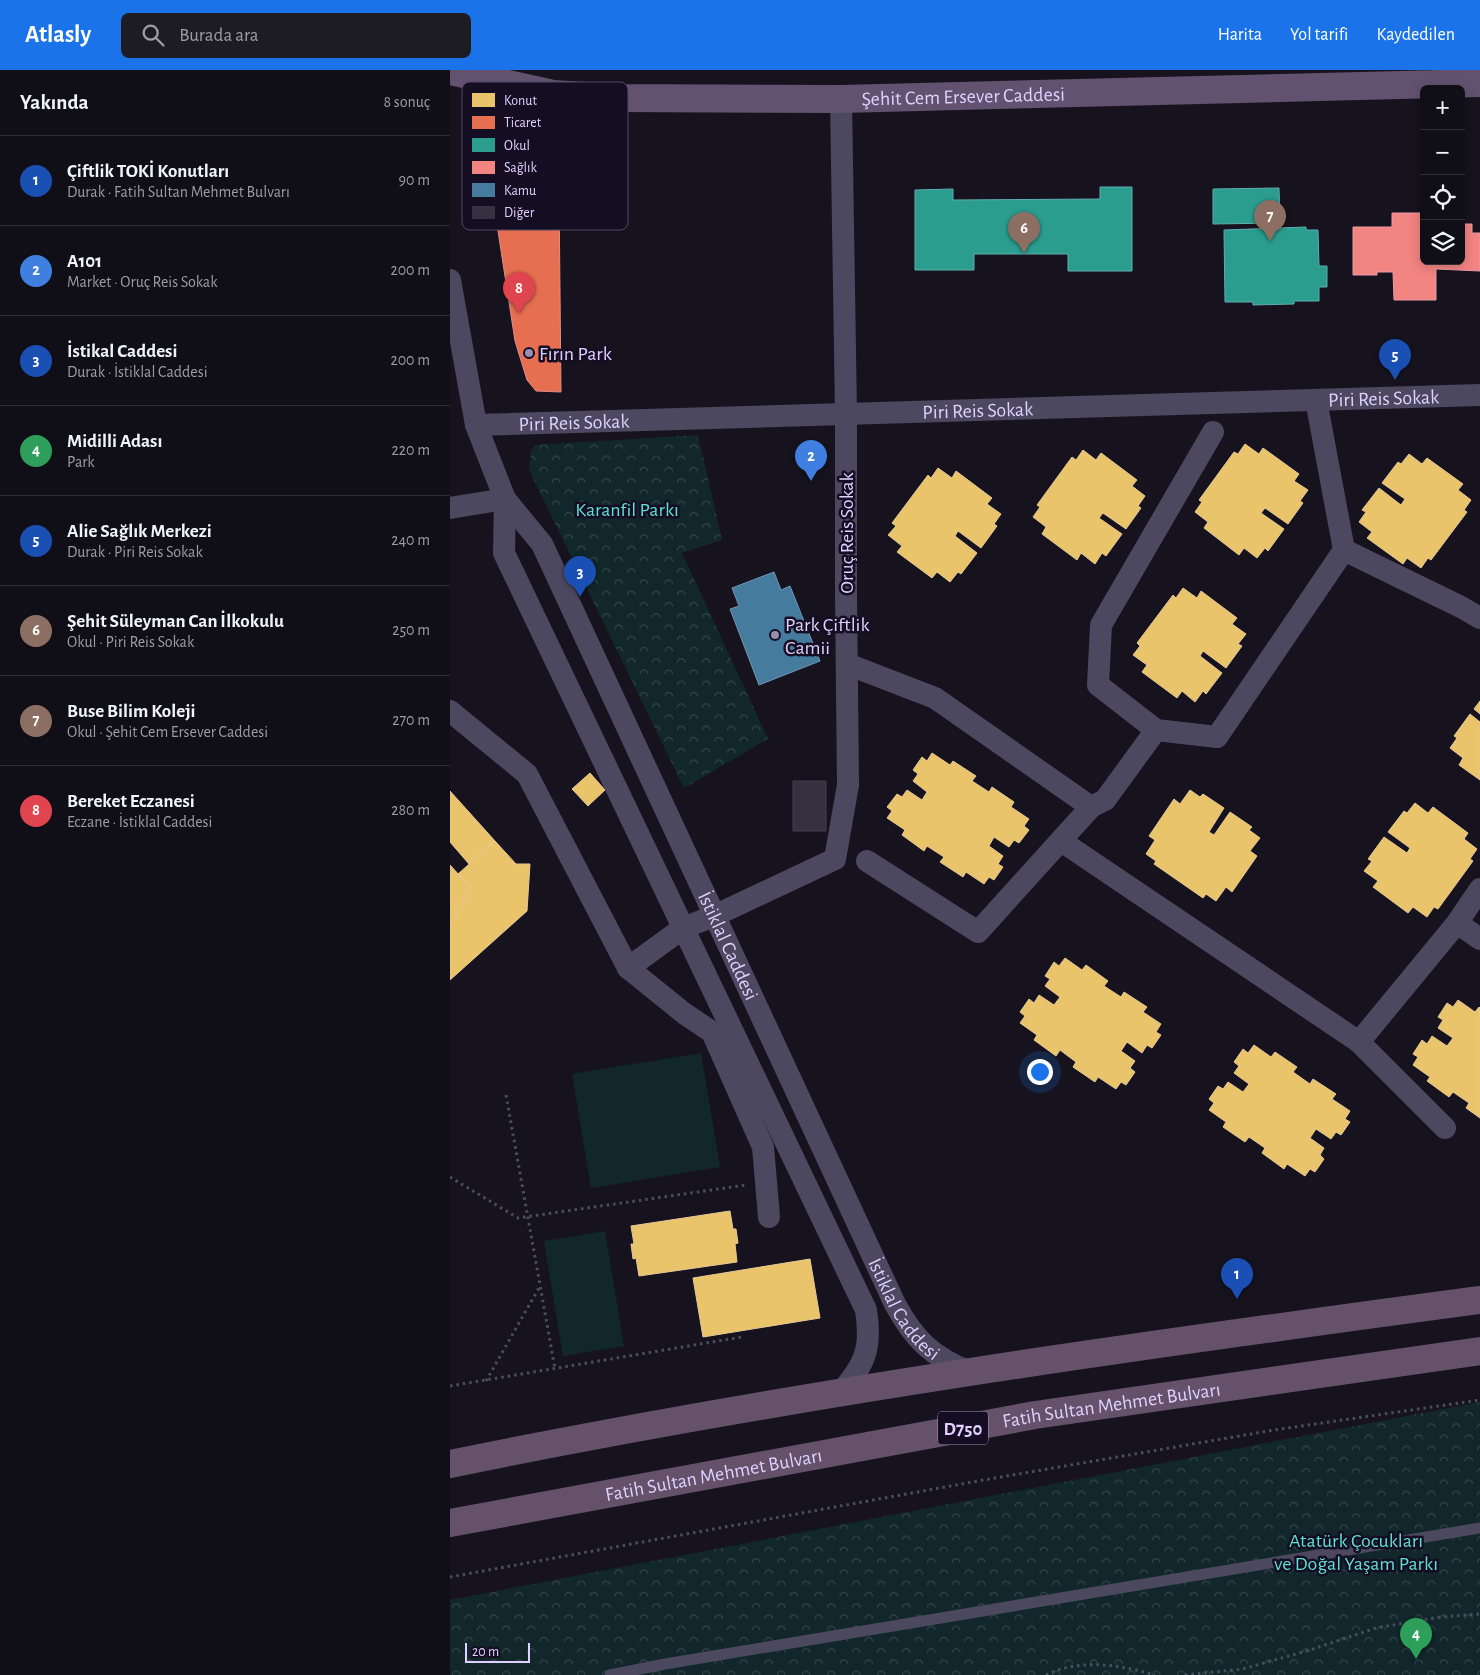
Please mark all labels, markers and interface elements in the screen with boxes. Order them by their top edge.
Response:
search box [121,13,471,58]
icon: search [139,21,167,49]
text: Atlasly [25,23,91,47]
text: Burada ara [179,26,259,45]
text: Harita [1218,26,1262,44]
text: Yol tarifi [1290,26,1348,44]
text: Kaydedilen [1376,26,1455,44]
legend [462,82,628,230]
street label: Şehit Cem Ersever Caddesi [861,84,1065,109]
map controls [1420,85,1465,265]
button: + [1420,85,1465,130]
text: Yakında [20,92,89,113]
text: 8 sonuç [384,94,430,110]
text: Konut [504,94,537,108]
text: Ticaret [504,116,542,130]
button: − [1420,130,1465,175]
text: Okul [504,139,530,153]
text: Sağlık [504,161,537,175]
text: Çiftlik TOKİ Konutları [67,162,229,181]
text: 1 [33,172,39,188]
text: 90 m [399,172,430,188]
button: locate [1420,175,1465,220]
text: Durak · Fatih Sultan Mehmet Bulvarı [67,184,290,200]
text: Kamu [504,184,536,198]
pin: 7 [1254,200,1286,241]
text: Diğer [504,206,535,220]
pin: 6 [1008,212,1040,253]
button: layers [1420,220,1465,265]
text: A101 [67,252,102,271]
text: 2 [32,262,40,278]
text: 200 m [390,262,430,278]
pin: 8 [503,272,535,313]
text: Market · Oruç Reis Sokak [67,274,217,290]
pin: 5 [1379,339,1411,380]
text: İstikal Caddesi [67,342,177,361]
place label: Fırın Park [539,344,612,364]
marker: Fırın Park [523,347,535,359]
text: 3 [33,352,39,368]
text: 200 m [390,352,430,368]
text: Durak · İstiklal Caddesi [67,364,208,380]
street label: Piri Reis Sokak [1328,387,1439,411]
street label: Piri Reis Sokak [922,399,1034,423]
street label: Piri Reis Sokak [518,411,630,435]
text: Midilli Adası [67,432,162,451]
pin: 2 [795,440,827,481]
text: 4 [32,442,40,458]
text: 220 m [392,442,430,458]
text: Park [67,454,95,470]
street label: Oruç Reis Sokak [837,472,857,594]
park label: Karanfil Parkı [575,500,679,520]
text: Alie Sağlık Merkezi [67,522,212,541]
text: 5 [33,532,39,548]
text: 240 m [391,532,430,548]
text: Durak · Piri Reis Sokak [67,544,203,560]
pin: 3 [564,556,596,597]
text: Şehit Süleyman Can İlkokulu [67,612,284,631]
place label: Park Çiftlik Camii [785,615,870,658]
text: 6 [32,622,40,638]
text: 250 m [392,622,430,638]
marker: Park Çiftlik Camii [769,629,781,641]
text: Okul · Piri Reis Sokak [67,634,194,650]
text: Buse Bilim Koleji [67,702,196,721]
text: 7 [33,712,39,728]
text: 270 m [392,712,430,728]
text: Okul · Şehit Cem Ersever Caddesi [67,724,268,740]
text: Bereket Eczanesi [67,792,195,811]
text: 8 [32,802,40,818]
text: 280 m [391,802,430,818]
text: Eczane · İstiklal Caddesi [67,814,212,830]
street label: İstiklal Caddesi [694,889,761,1003]
your location [1027,1059,1053,1085]
street label: İstiklal Caddesi [864,1255,943,1364]
pin: 1 [1221,1258,1253,1299]
street label: Fatih Sultan Mehmet Bulvarı [1001,1379,1222,1432]
road number: D750 [938,1412,988,1445]
street label: Fatih Sultan Mehmet Bulvarı [604,1446,824,1505]
park label: Atatürk Çocukları ve Doğal Yaşam Parkı [1274,1531,1438,1574]
pin: 4 [1400,1618,1432,1659]
scale bar [465,1640,530,1663]
text: 20 m [472,1645,499,1659]

